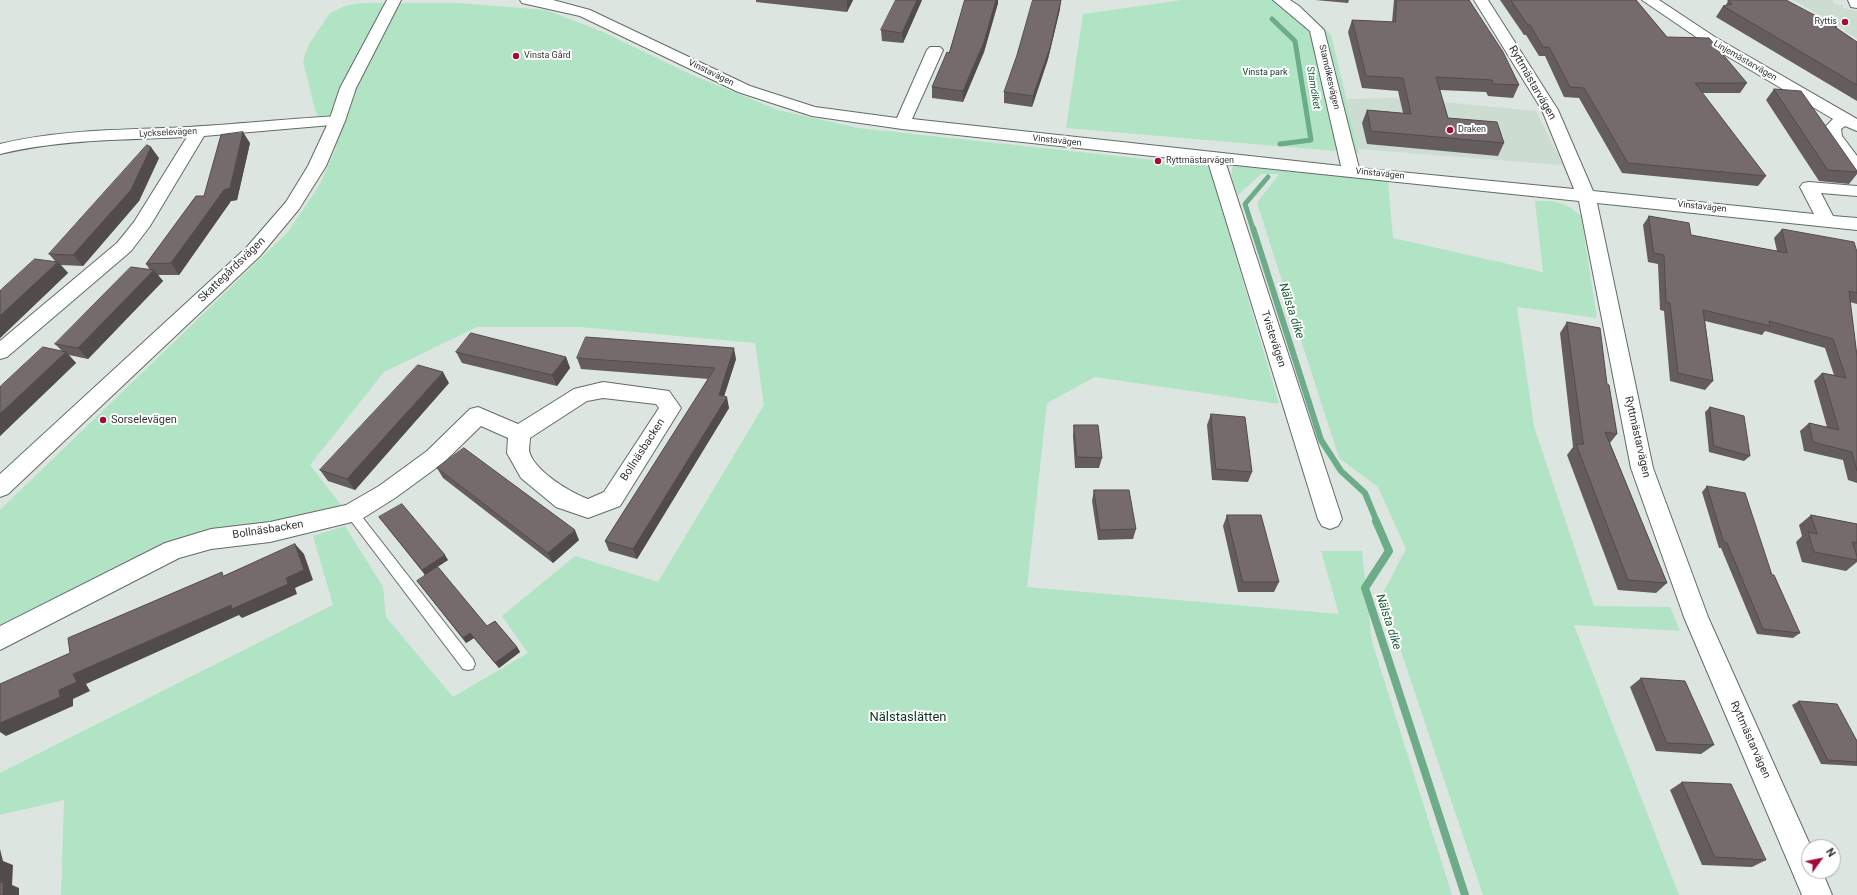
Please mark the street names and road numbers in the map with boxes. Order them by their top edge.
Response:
street label: Linjemästarvägen [1711,38,1779,84]
street label: Stamdikesvägen [1316,44,1342,110]
street label: Ryttmästarvägen [1505,44,1559,122]
street label: Vinstavägen [686,57,736,89]
street label: Lyckselevägen [139,126,197,140]
street label: Vinstavägen [1032,133,1082,149]
street label: Vinstavägen [1355,166,1405,182]
street label: Vinstavägen [1677,199,1727,215]
street label: Skattegårdsvägen [196,235,268,305]
street label: Tvistevägen [1258,309,1288,369]
street label: Ryttmästarvägen [1621,395,1653,479]
street label: Bollnäsbacken [618,416,668,484]
street label: Bollnäsbacken [232,518,304,542]
street label: Ryttmästarvägen [1727,699,1773,781]

